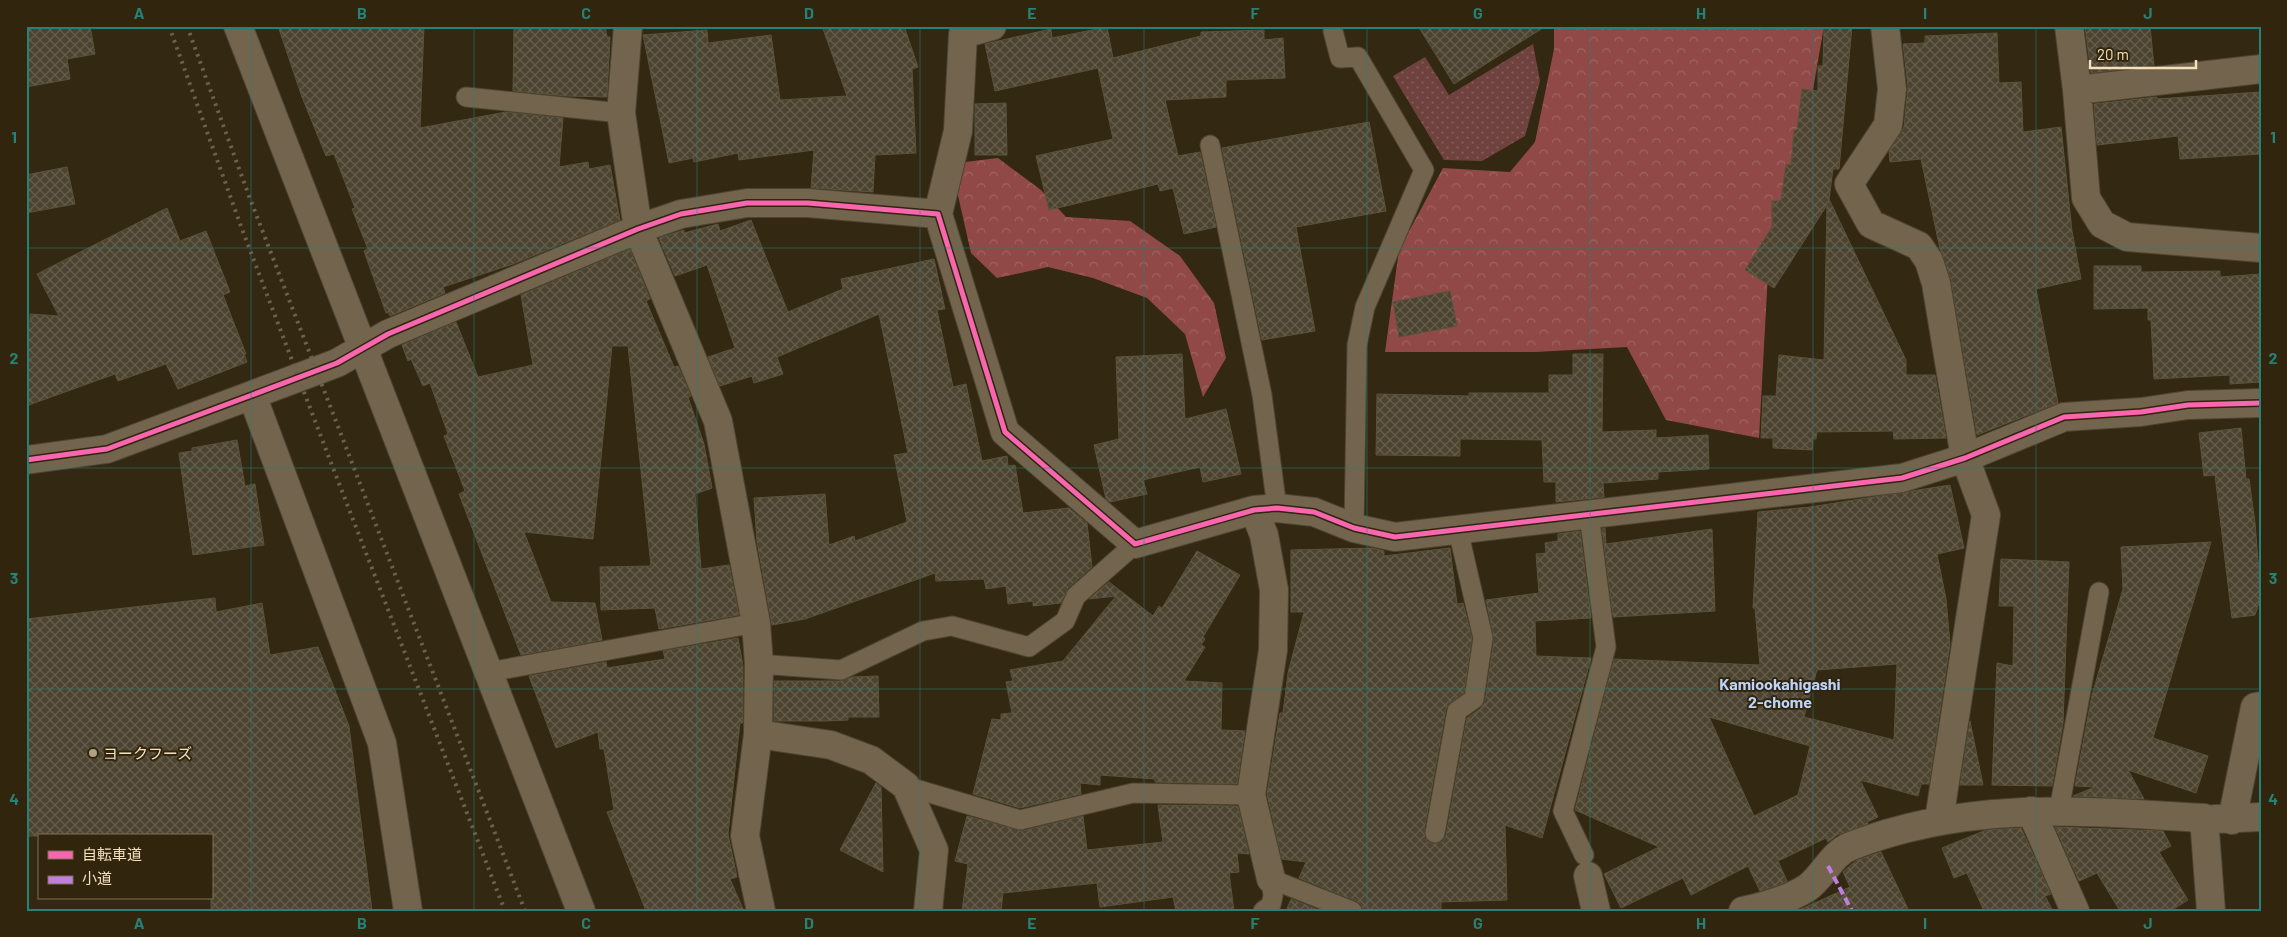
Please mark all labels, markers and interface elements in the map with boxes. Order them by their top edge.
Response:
text: A [134,3,145,22]
text: B [357,3,367,22]
text: C [581,3,591,22]
text: D [804,3,814,22]
text: E [1027,3,1037,22]
text: F [1251,3,1260,22]
text: G [1473,3,1483,22]
text: H [1696,3,1706,22]
text: I [1923,3,1927,22]
text: J [2143,3,2153,22]
scale bar [2090,38,2196,70]
text: 20 m [2097,45,2129,63]
text: 1 [11,127,17,146]
text: 1 [2270,127,2276,146]
text: 2 [10,348,19,367]
text: 2 [2269,348,2278,367]
text: 3 [10,568,18,587]
text: 3 [2269,568,2277,587]
district label: Kamiookahigashi 2-chome [1719,674,1841,711]
place label: ヨークフーズ [103,744,192,762]
marker: ヨークフーズ [87,747,99,759]
text: 4 [9,789,19,808]
text: 4 [2268,789,2278,808]
legend [38,834,212,900]
text: 自転車道 [82,845,142,863]
text: 小道 [82,869,112,887]
text: A [134,913,145,932]
text: B [357,913,367,932]
text: C [581,913,591,932]
text: D [804,913,814,932]
text: E [1027,913,1037,932]
text: F [1251,913,1260,932]
text: G [1473,913,1483,932]
text: H [1696,913,1706,932]
text: I [1923,913,1927,932]
text: J [2143,913,2153,932]

